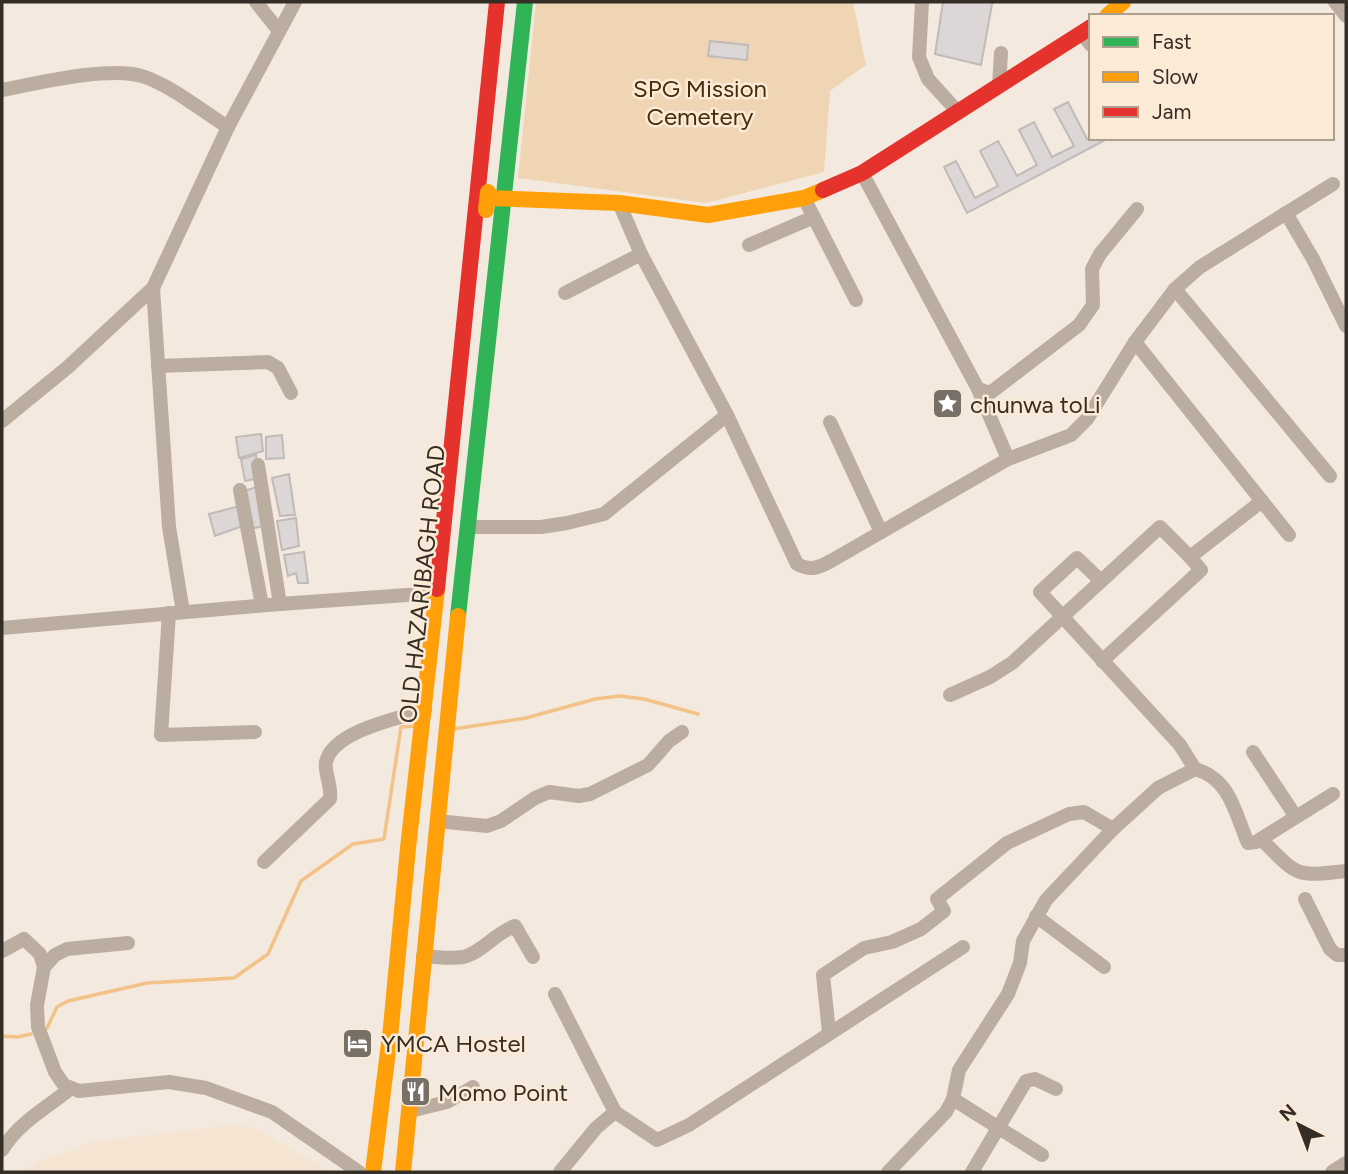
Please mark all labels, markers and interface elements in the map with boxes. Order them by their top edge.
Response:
legend [1089,14,1334,140]
text: Fast [1152,29,1192,54]
text: Slow [1152,64,1198,89]
park label: SPG Mission Cemetery [633,74,767,131]
text: Jam [1152,99,1191,124]
place icon: chunwa toLi [930,387,964,421]
place label: chunwa toLi [970,390,1101,419]
street label: OLD HAZARIBAGH ROAD [393,443,451,725]
hotel icon: YMCA Hostel [341,1026,375,1060]
place label: YMCA Hostel [381,1029,526,1058]
restaurant icon: Momo Point [398,1075,432,1109]
place label: Momo Point [438,1078,568,1107]
north arrow [1264,1090,1334,1160]
text: N [1275,1099,1301,1126]

